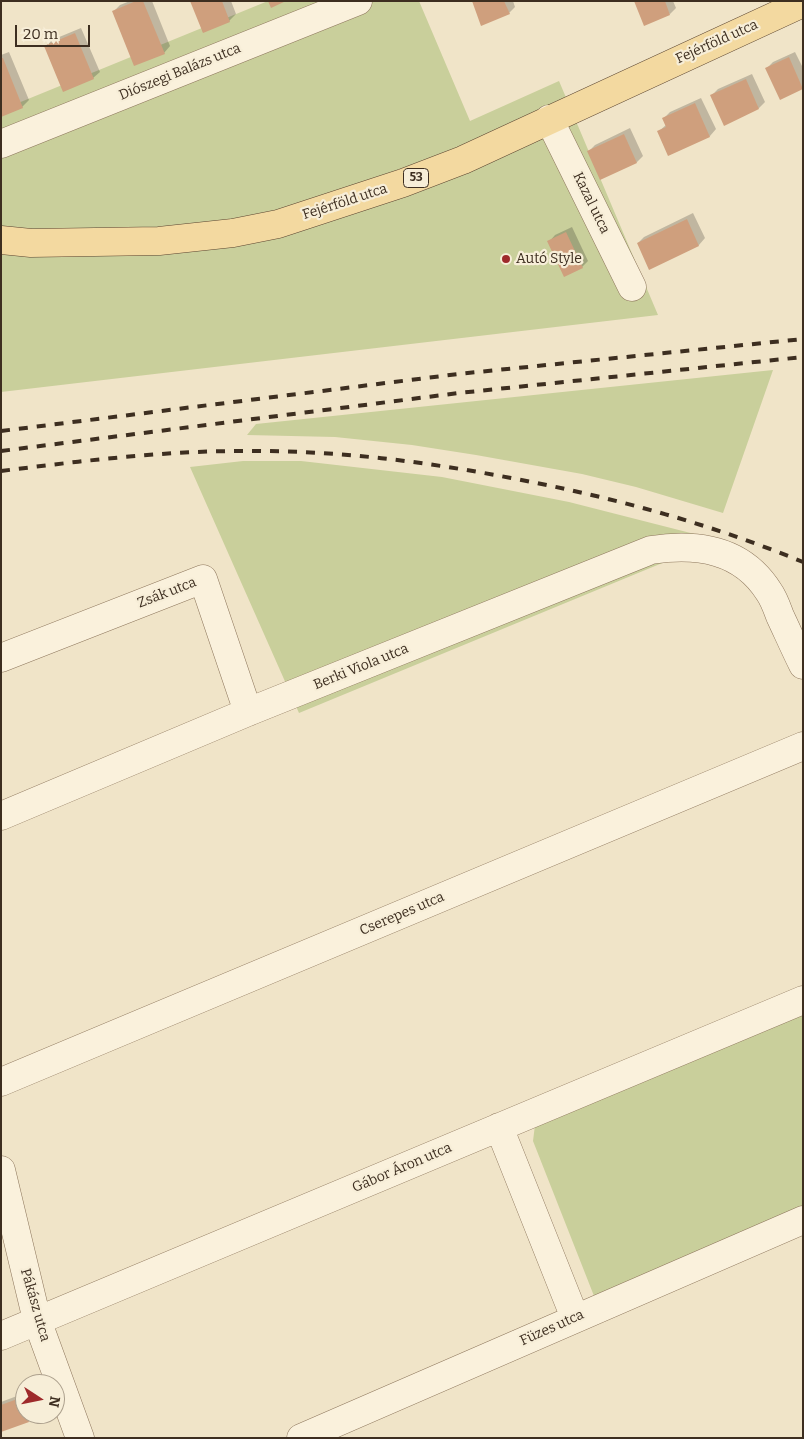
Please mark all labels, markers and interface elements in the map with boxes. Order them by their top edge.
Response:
scale bar [18,15,92,47]
street label: Fejérföld utca [673,16,761,68]
text: 20 m [23,25,58,43]
street label: Diószegi Balázs utca [117,40,243,104]
road number: 53 [404,168,428,188]
street label: Kazal utca [569,170,613,236]
street label: Fejérföld utca [300,180,390,224]
place label: Autó Style [516,251,582,267]
marker: Autó Style [500,253,512,265]
street label: Zsák utca [135,574,199,612]
street label: Berki Viola utca [311,640,411,694]
street label: Cserepes utca [357,889,447,939]
street label: Gábor Áron utca [350,1139,454,1197]
street label: Pákász utca [17,1267,53,1343]
street label: Füzes utca [517,1306,587,1350]
north arrow [15,1374,65,1424]
text: N [45,1395,64,1409]

